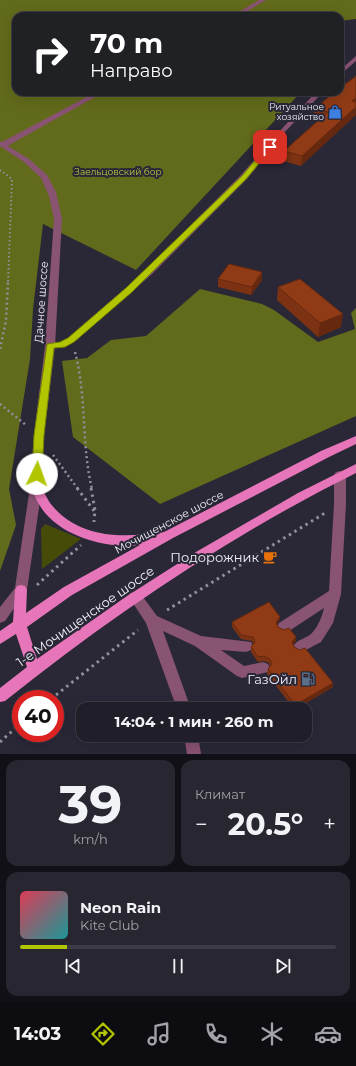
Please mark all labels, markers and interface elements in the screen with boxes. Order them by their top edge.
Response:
text: 70 m [90,26,163,60]
icon: right [24,28,76,80]
text: Направо [90,60,173,82]
place label: Ритуальное хозяйство [269,101,324,122]
shop icon: Ритуальное хозяйство [327,104,343,120]
pin [253,130,287,164]
icon: arrive [259,136,281,158]
park label: Заельцовский бор [74,166,162,177]
street label: Дачное шоссе [31,260,51,343]
position arrow [16,453,58,495]
street label: Мочищенское шоссе [112,487,226,557]
place label: Подорожник [170,549,259,565]
cafe icon: Подорожник [262,549,278,565]
street label: 1-е Мочищенское шоссе [13,562,157,670]
place label: ГазОйл [247,671,297,687]
fuel station icon: ГазОйл [300,671,316,687]
speed limit sign: 40 [12,690,64,742]
text: 14:04 · 1 мин · 260 m [115,712,273,731]
text: 39 [59,773,122,836]
text: Климат [195,786,245,802]
text: 20.5° [228,806,303,843]
text: − [195,811,208,838]
text: + [323,811,336,838]
text: km/h [73,831,108,847]
text: Neon Rain [80,898,161,917]
text: Kite Club [80,917,139,933]
icon: previous [62,955,84,977]
icon: pause [167,955,189,977]
icon: next [272,955,294,977]
icon: directions [89,1020,117,1048]
icon: music [145,1020,173,1048]
icon: phone [202,1020,230,1048]
icon: climate [258,1020,286,1048]
icon: car [314,1020,342,1048]
text: 14:03 [14,1023,61,1045]

